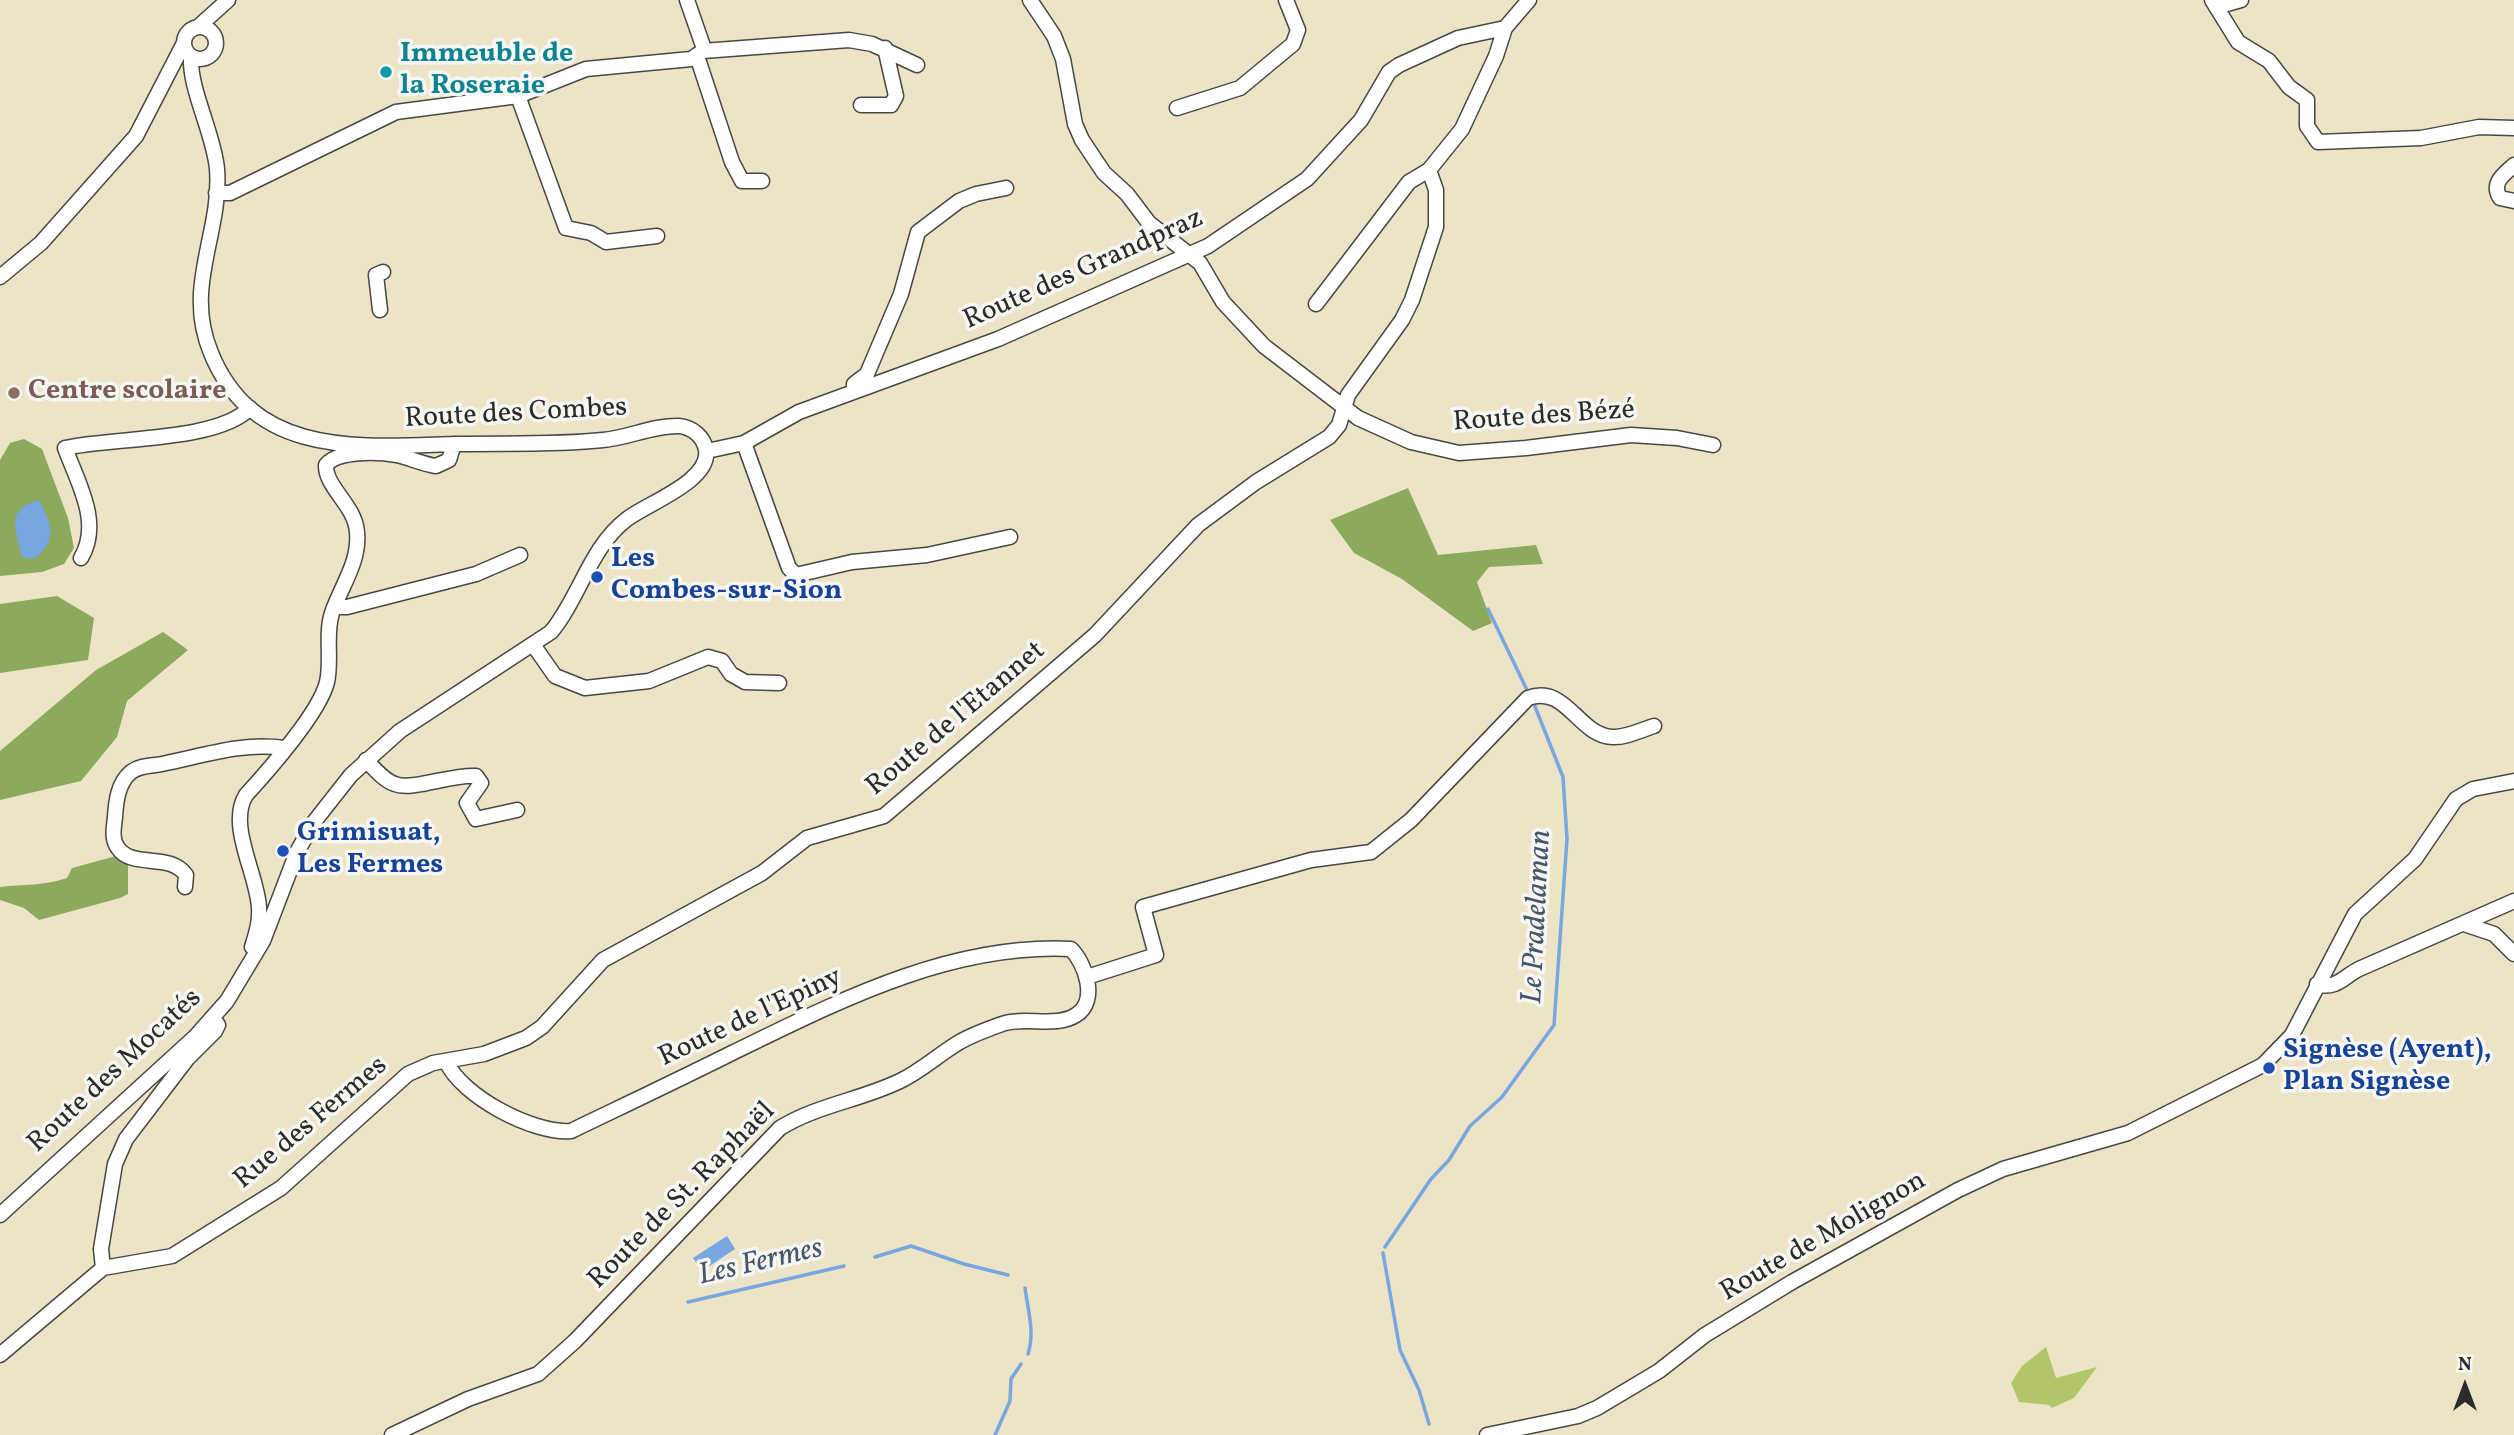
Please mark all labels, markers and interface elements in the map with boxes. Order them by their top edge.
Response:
place label: Immeuble de la Roseraie [400,39,573,105]
marker: Immeuble de la Roseraie [378,64,394,80]
street label: Route des Grandpraz [959,203,1209,339]
place label: Centre scolaire [28,376,226,410]
marker: Centre scolaire [6,385,22,401]
street label: Route des Combes [404,392,628,438]
street label: Route des Bézé [1452,395,1636,441]
place label: Les Combes-sur-Sion [611,544,842,610]
marker: Les Combes-sur-Sion [589,569,605,585]
street label: Route de l'Etannet [861,635,1053,805]
place label: Grimisuat, Les Fermes [297,818,443,884]
water label: Le Pradelaman [1516,829,1562,1005]
marker: Grimisuat, Les Fermes [275,843,291,859]
street label: Route de l'Epiny [654,962,848,1076]
street label: Route des Mocatés [22,983,210,1161]
place label: Signèse (Ayent), Plan Signèse [2283,1035,2492,1101]
street label: Rue des Fermes [228,1050,396,1198]
marker: Signèse (Ayent), Plan Signèse [2261,1060,2277,1076]
street label: Route de St. Raphaël [582,1096,784,1298]
street label: Route de Molignon [1715,1165,1933,1311]
water label: Les Fermes [695,1232,827,1296]
north arrow [2430,1351,2500,1421]
text: N [2458,1352,2472,1378]

